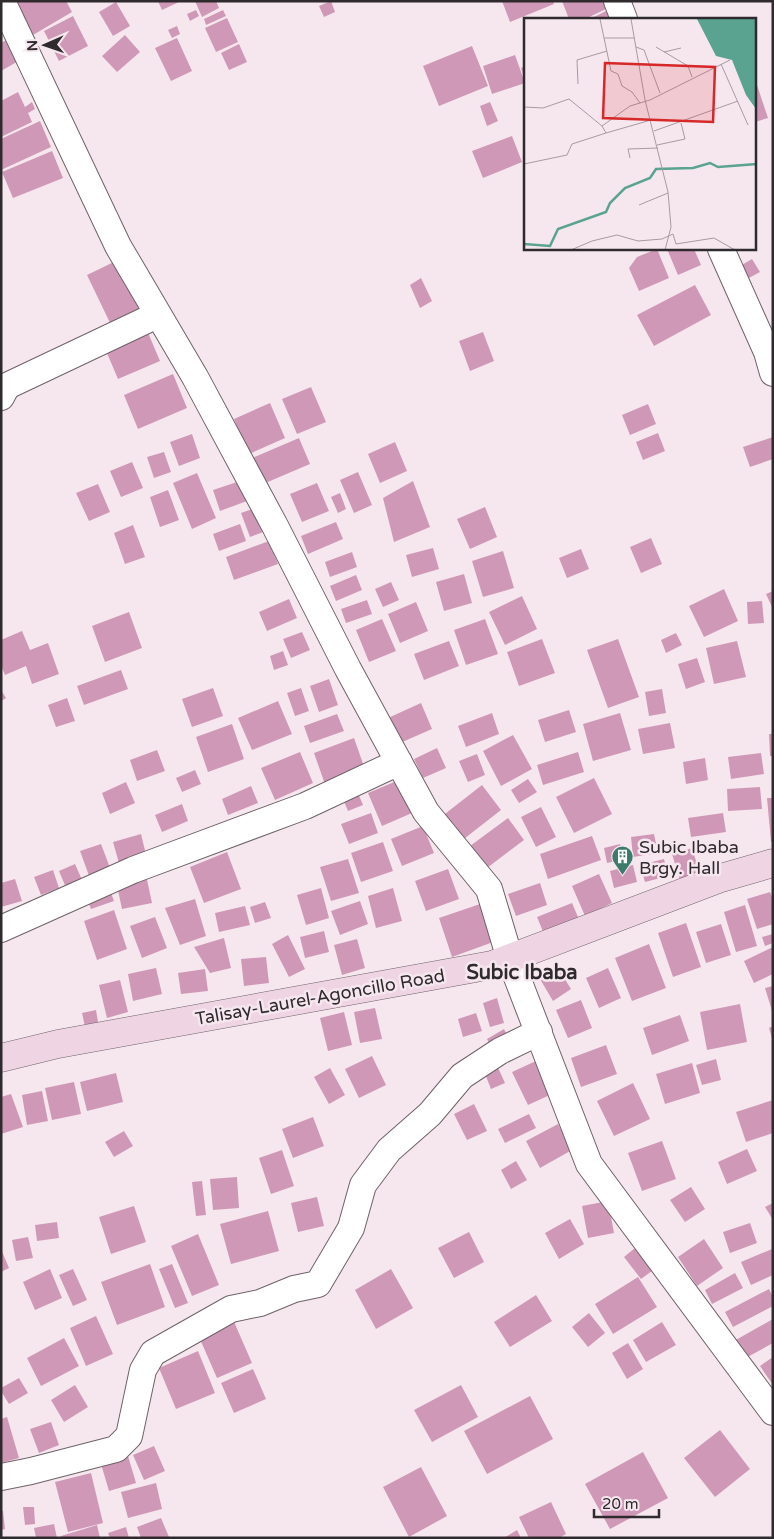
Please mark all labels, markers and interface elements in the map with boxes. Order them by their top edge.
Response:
inset map [524,18,756,250]
north arrow [20,20,70,70]
text: N [24,40,41,51]
place label: Subic Ibaba Brgy. Hall [639,836,739,879]
building icon: Subic Ibaba Brgy. Hall [611,845,635,876]
district label: Subic Ibaba [467,961,578,985]
street label: Talisay-Laurel-Agoncillo Road [193,964,447,1030]
scale bar [594,1486,659,1518]
text: 20 m [602,1495,639,1513]

